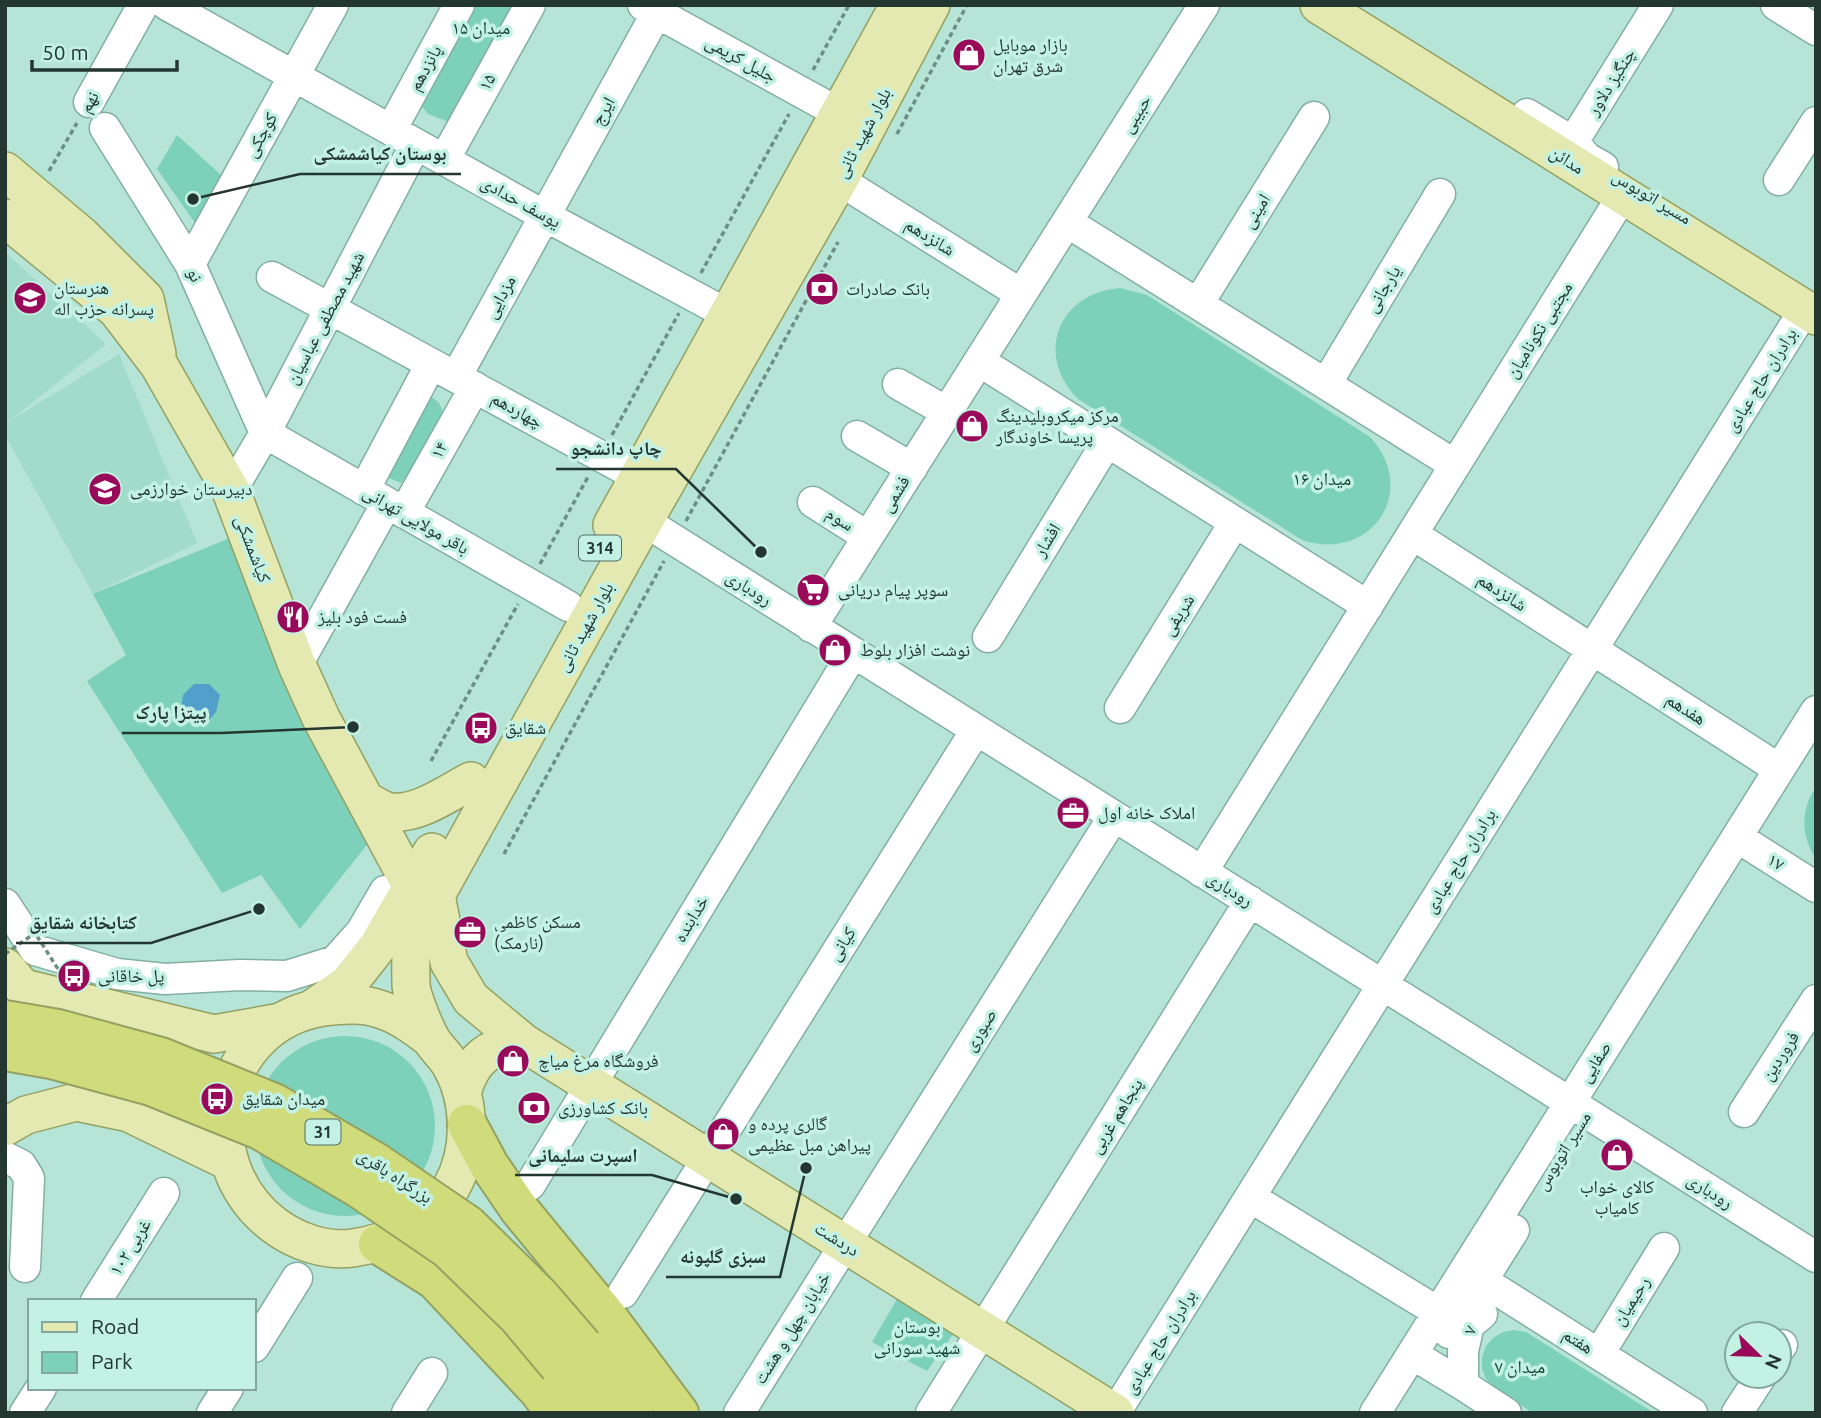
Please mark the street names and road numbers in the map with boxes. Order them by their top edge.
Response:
street label: جلیل کریمی [702,31,780,87]
street label: پانزدهم [403,41,447,95]
street label: چنگیز دلاور [1581,44,1640,120]
street label: ۱۵ [473,70,499,93]
street label: بلوار شهید ثانی [830,84,896,182]
street label: نهم [74,87,105,117]
street label: حبیبی [1116,91,1156,137]
street label: ایرج [586,93,621,130]
street label: کوچکی [240,108,283,161]
street label: مدائن [1546,141,1588,179]
street label: مسیر اتوبوس [1608,165,1696,229]
street label: یوسف حدادی [477,171,565,233]
street label: امینی [1237,190,1275,232]
street label: شانزدهم [900,213,959,262]
street label: شهید مصطفی عباسیان [281,248,369,388]
street label: یارجانی [1360,261,1406,317]
street label: نو [183,264,208,285]
street label: مزدایی [479,272,521,322]
street label: مجتبی نکونامیان [1501,278,1577,382]
street label: برادران حاج عبادی [1720,324,1803,437]
street label: چهاردهم [487,387,547,434]
street label: ۱۴ [425,438,451,461]
street label: فشمی [875,472,915,516]
street label: باقر مولایی تهرانی [359,481,473,559]
street label: سوم [821,502,858,537]
street label: کیاشمشکی [230,512,276,586]
street label: افشار [1028,519,1065,561]
road number: 314 [579,536,621,561]
street label: رودباری [722,565,776,611]
street label: شانزدهم [1473,568,1531,617]
street label: بلوار شهید ثانی [551,578,619,676]
street label: شریفی [1157,590,1199,640]
street label: هفدهم [1661,688,1710,731]
street label: برادران حاج عبادی [1419,805,1502,918]
street label: ۱۷ [1764,848,1789,874]
street label: رودباری [1203,866,1257,912]
street label: خدابنده [669,892,713,946]
street label: کیانی [823,923,861,965]
street label: صبوری [959,1005,1001,1055]
street label: فروردین [1756,1027,1804,1085]
street label: صفایی [1574,1037,1616,1087]
street label: پنجاهم غربی [1084,1074,1149,1158]
street label: مسیر اتوبوس [1530,1108,1596,1194]
road number: 31 [306,1120,340,1144]
street label: بزرگراه باقری [353,1144,437,1208]
street label: رودباری [1683,1168,1737,1214]
street label: ۱۰۲ غربی [104,1215,156,1279]
street label: دردشت [811,1217,863,1260]
street label: خیابان چهل و هشت [749,1268,835,1388]
street label: رحیمیان [1607,1272,1655,1330]
street label: برادران حاج عبادی [1119,1286,1202,1399]
street label: ۷ [1458,1322,1480,1337]
street label: هفتم [1558,1323,1597,1360]

